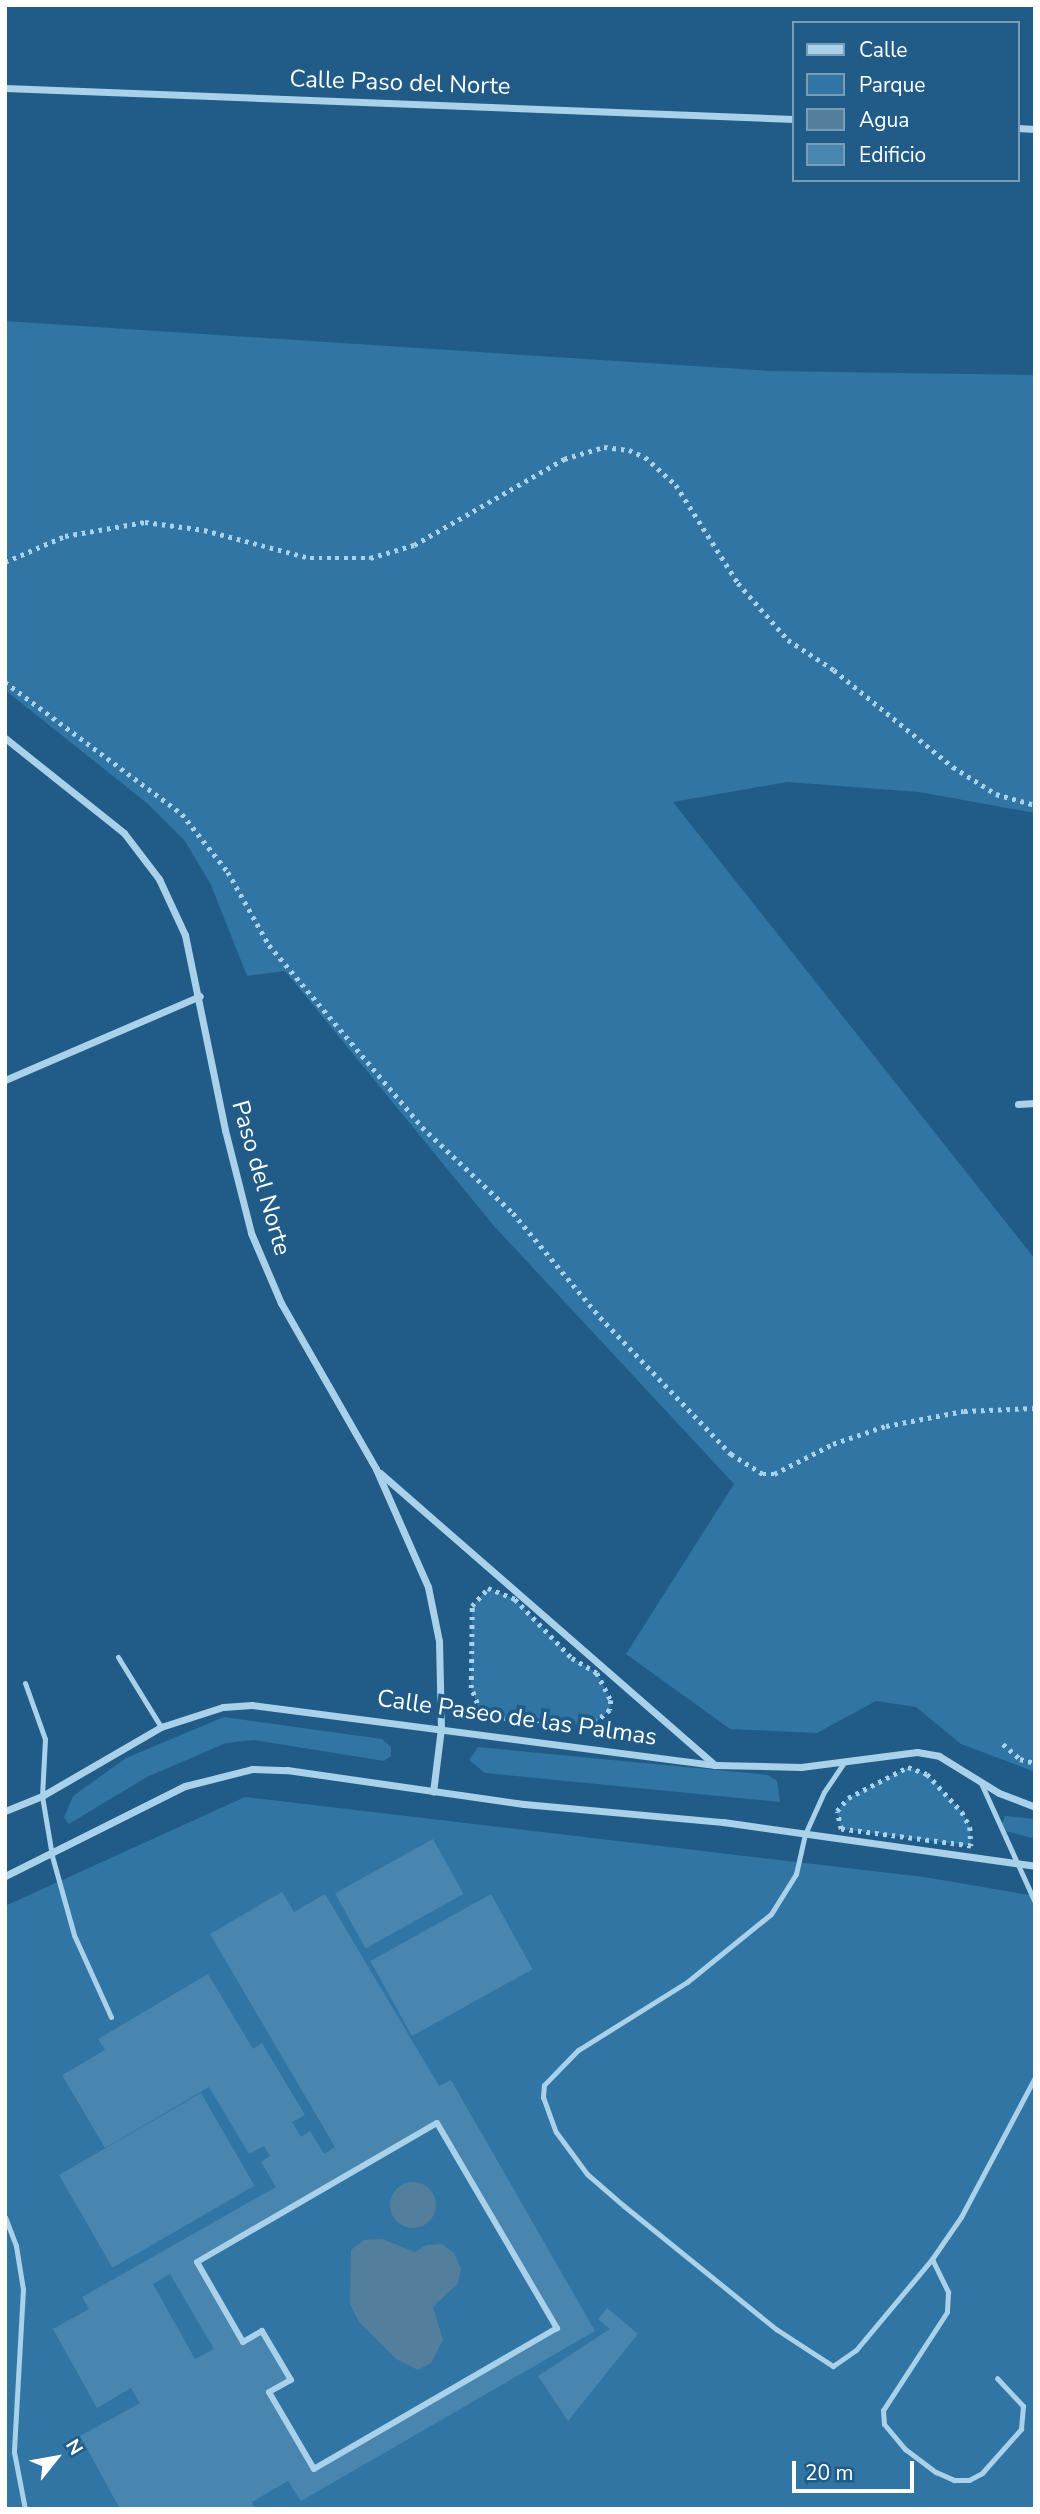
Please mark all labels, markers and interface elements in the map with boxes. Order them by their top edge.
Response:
legend [792,21,1019,182]
text: Calle [859,36,907,64]
street label: Calle Paso del Norte [289,65,511,101]
text: Parque [859,71,926,99]
text: Agua [859,106,909,134]
text: Edificio [859,141,926,169]
street label: Paso del Norte [225,1097,297,1259]
street label: Calle Paseo de las Palmas [375,1684,659,1752]
north arrow [21,2423,91,2493]
text: N [59,2434,89,2460]
scale bar [795,2448,918,2492]
text: 20 m [805,2459,854,2487]

